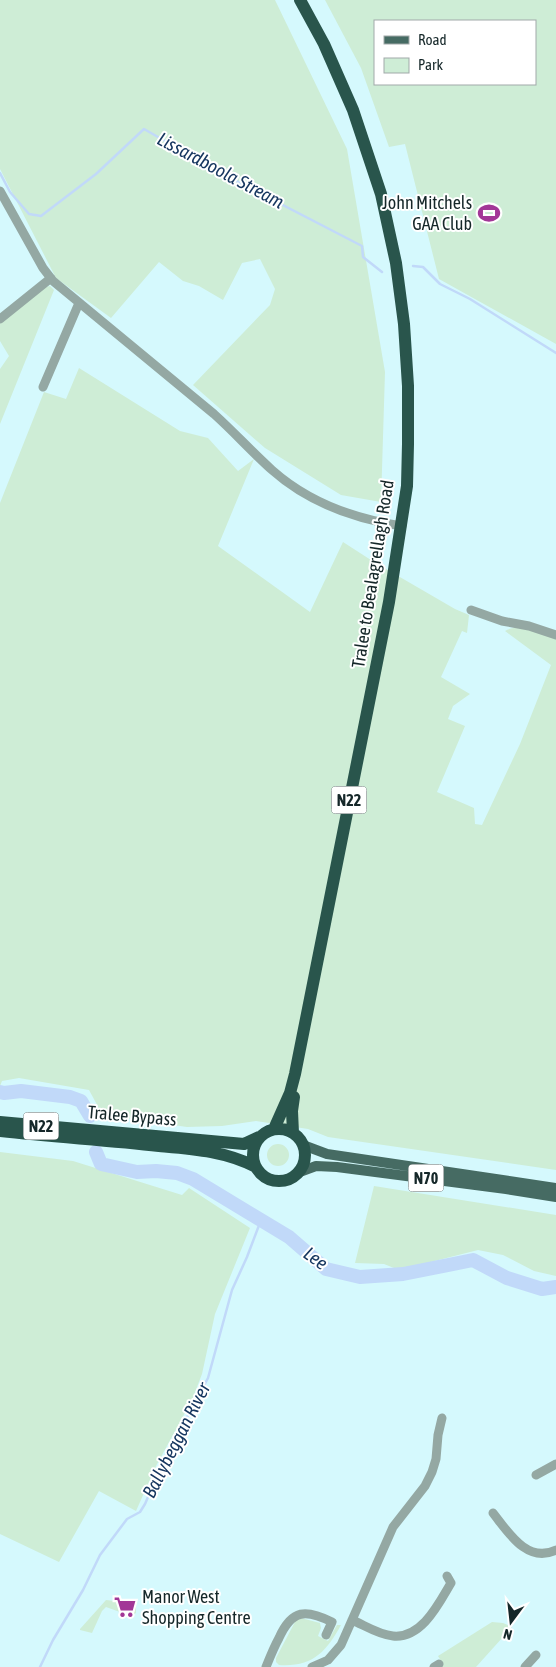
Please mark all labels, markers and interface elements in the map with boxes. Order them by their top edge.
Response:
legend [374,20,536,85]
text: Road [418,31,447,48]
text: Park [418,56,443,73]
water label: Lissardboola Stream [154,127,288,213]
place label: John Mitchels GAA Club [382,192,472,234]
sports icon: John Mitchels GAA Club [476,200,502,226]
street label: Tralee to Bealagrellagh Road [347,478,398,669]
road number: N22 [332,786,366,814]
street label: Tralee Bypass [87,1101,177,1130]
road number: N22 [23,1112,58,1140]
road number: N70 [408,1164,444,1192]
water label: Lee [300,1242,332,1274]
water label: Ballybeggan River [138,1377,215,1501]
place label: Manor West Shopping Centre [142,1586,251,1628]
supermarket icon: Manor West Shopping Centre [112,1594,138,1620]
north arrow [486,1597,536,1647]
text: N [502,1626,514,1643]

